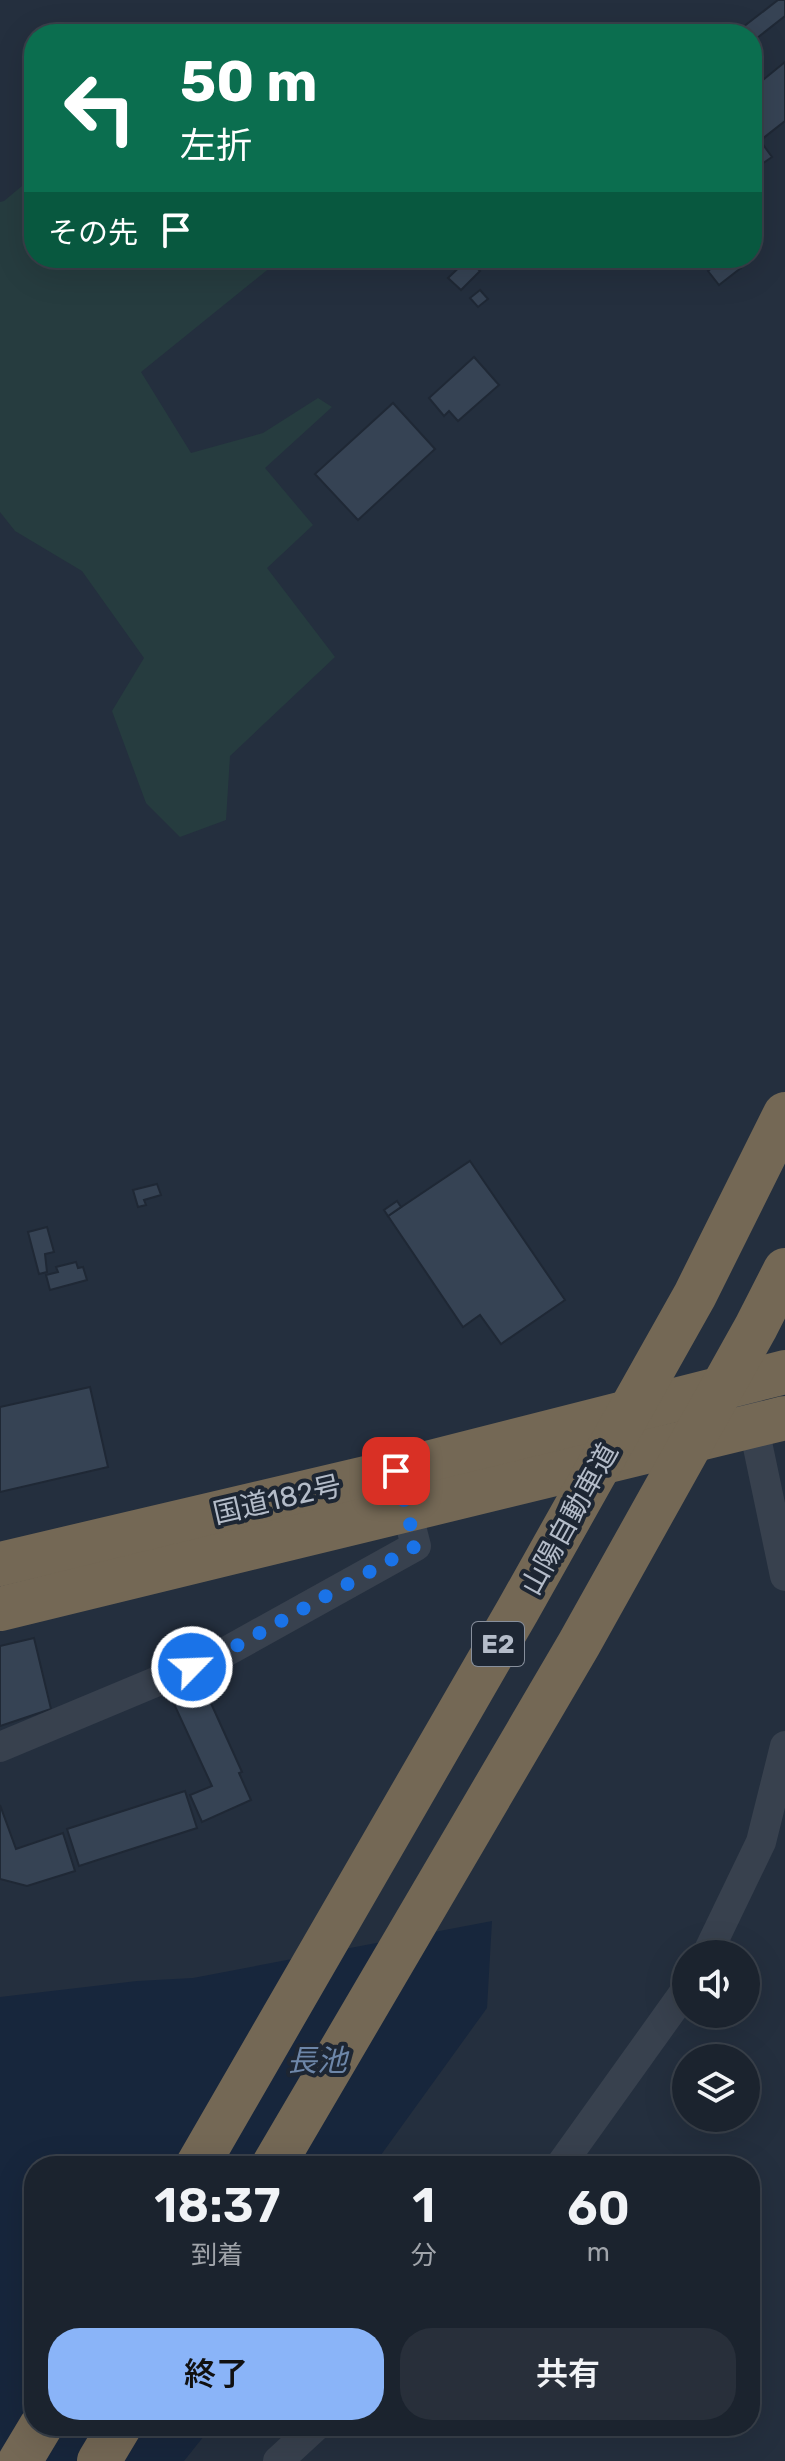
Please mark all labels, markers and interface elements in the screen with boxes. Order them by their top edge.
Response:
text: 50 m [180,49,317,115]
icon: left [48,56,152,160]
text: 左折 [180,124,252,167]
icon: arrive [154,208,198,252]
text: その先 [48,215,138,251]
pin [362,1437,430,1505]
street label: 山陽自動車道 [514,1438,625,1601]
icon: arrive [374,1449,418,1493]
street label: 国道182号 [210,1469,344,1530]
road number: E2 [472,1622,524,1666]
position arrow [150,1625,234,1709]
map controls [672,1940,760,2132]
button: sound [672,1940,760,2028]
water label: 長池 [287,2043,350,2079]
button: layers [672,2044,760,2132]
text: 18:37 [154,2177,281,2234]
text: 1 [412,2177,435,2234]
text: 60 [567,2180,630,2237]
text: m [587,2237,610,2268]
text: 到着 [191,2240,243,2271]
text: 分 [411,2240,437,2271]
button: 終了 [48,2328,384,2420]
button: 共有 [400,2328,736,2420]

